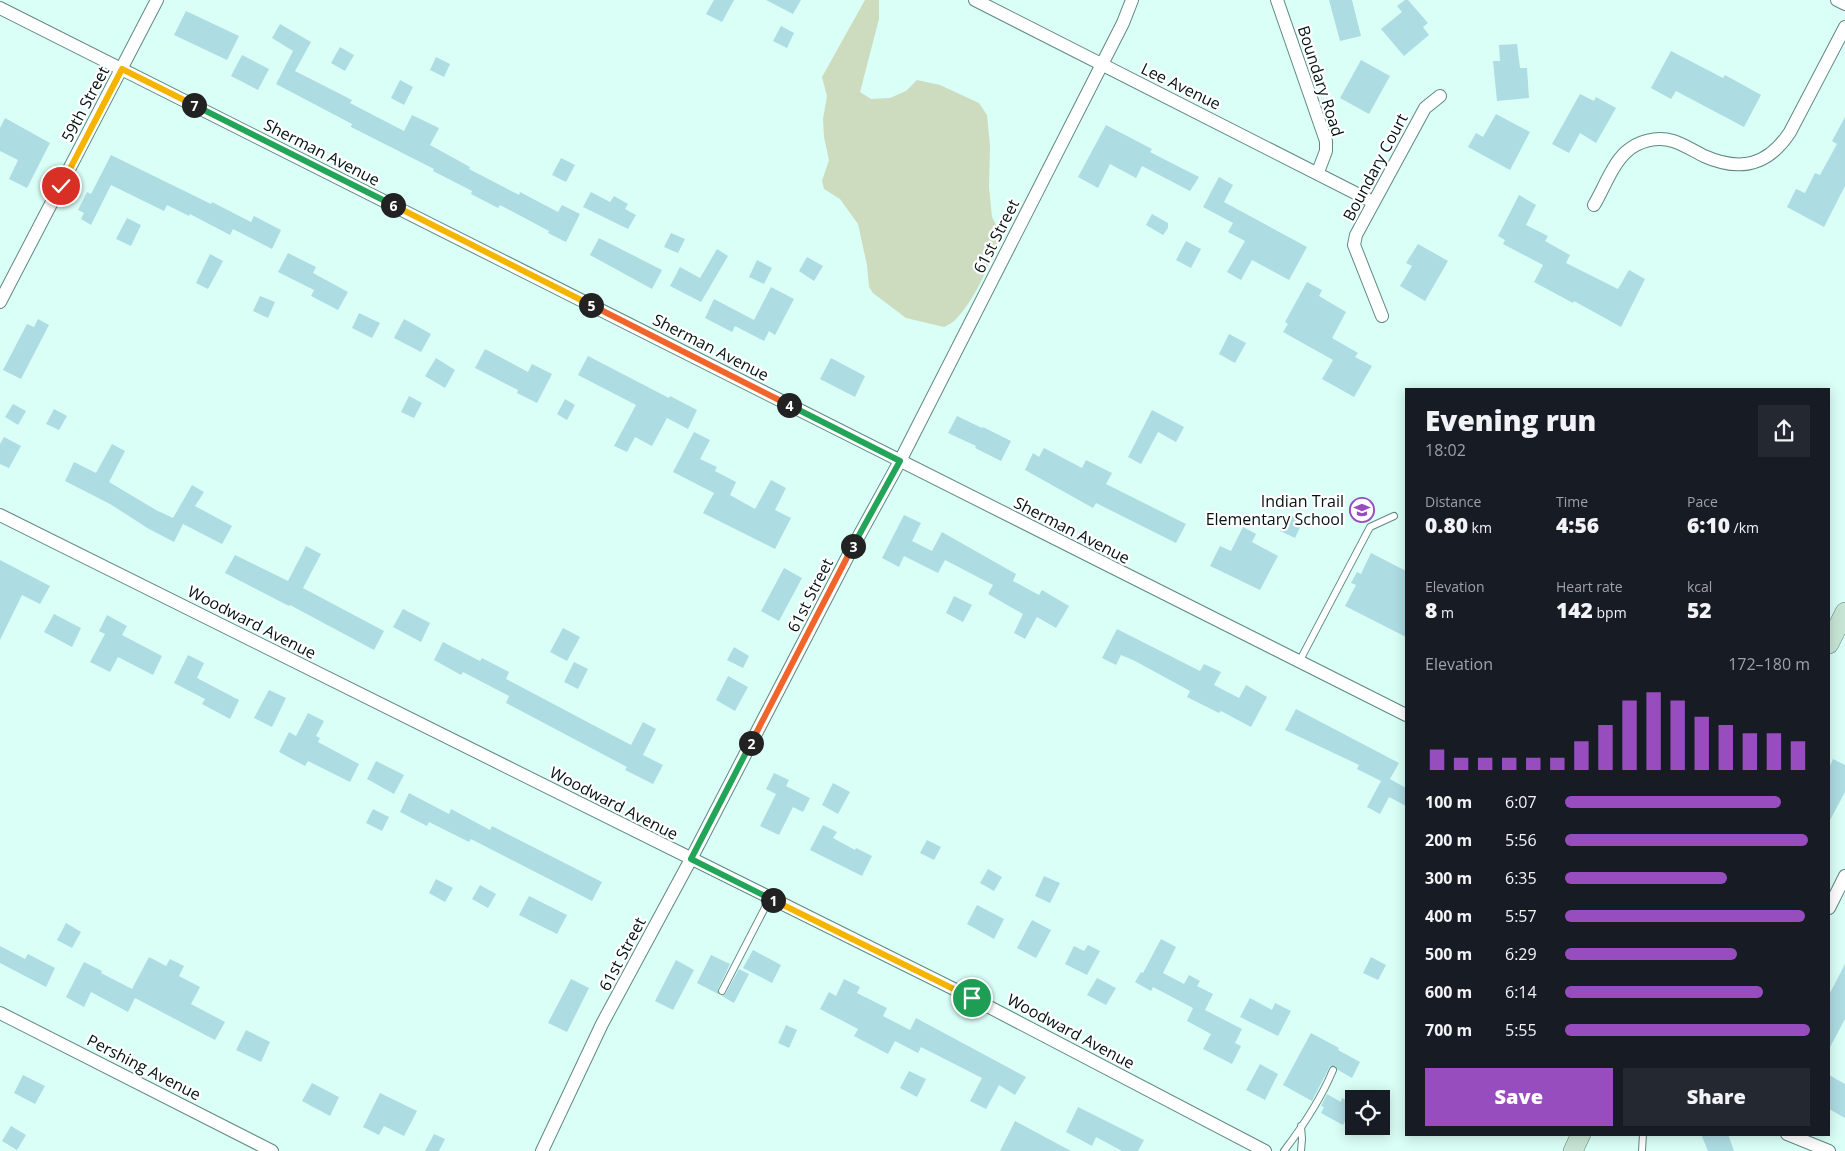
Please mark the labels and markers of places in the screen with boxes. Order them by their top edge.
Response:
pin: 7 [182,92,206,118]
pin [40,165,82,207]
pin: 6 [380,192,406,218]
pin: 5 [578,292,604,318]
pin: 4 [776,392,802,418]
place label: Indian Trail Elementary School [1206,490,1344,530]
school or university icon: Indian Trail Elementary School [1349,497,1375,523]
pin: 3 [840,534,866,558]
pin: 2 [738,730,764,756]
pin: 1 [760,888,786,912]
pin [951,977,993,1019]

